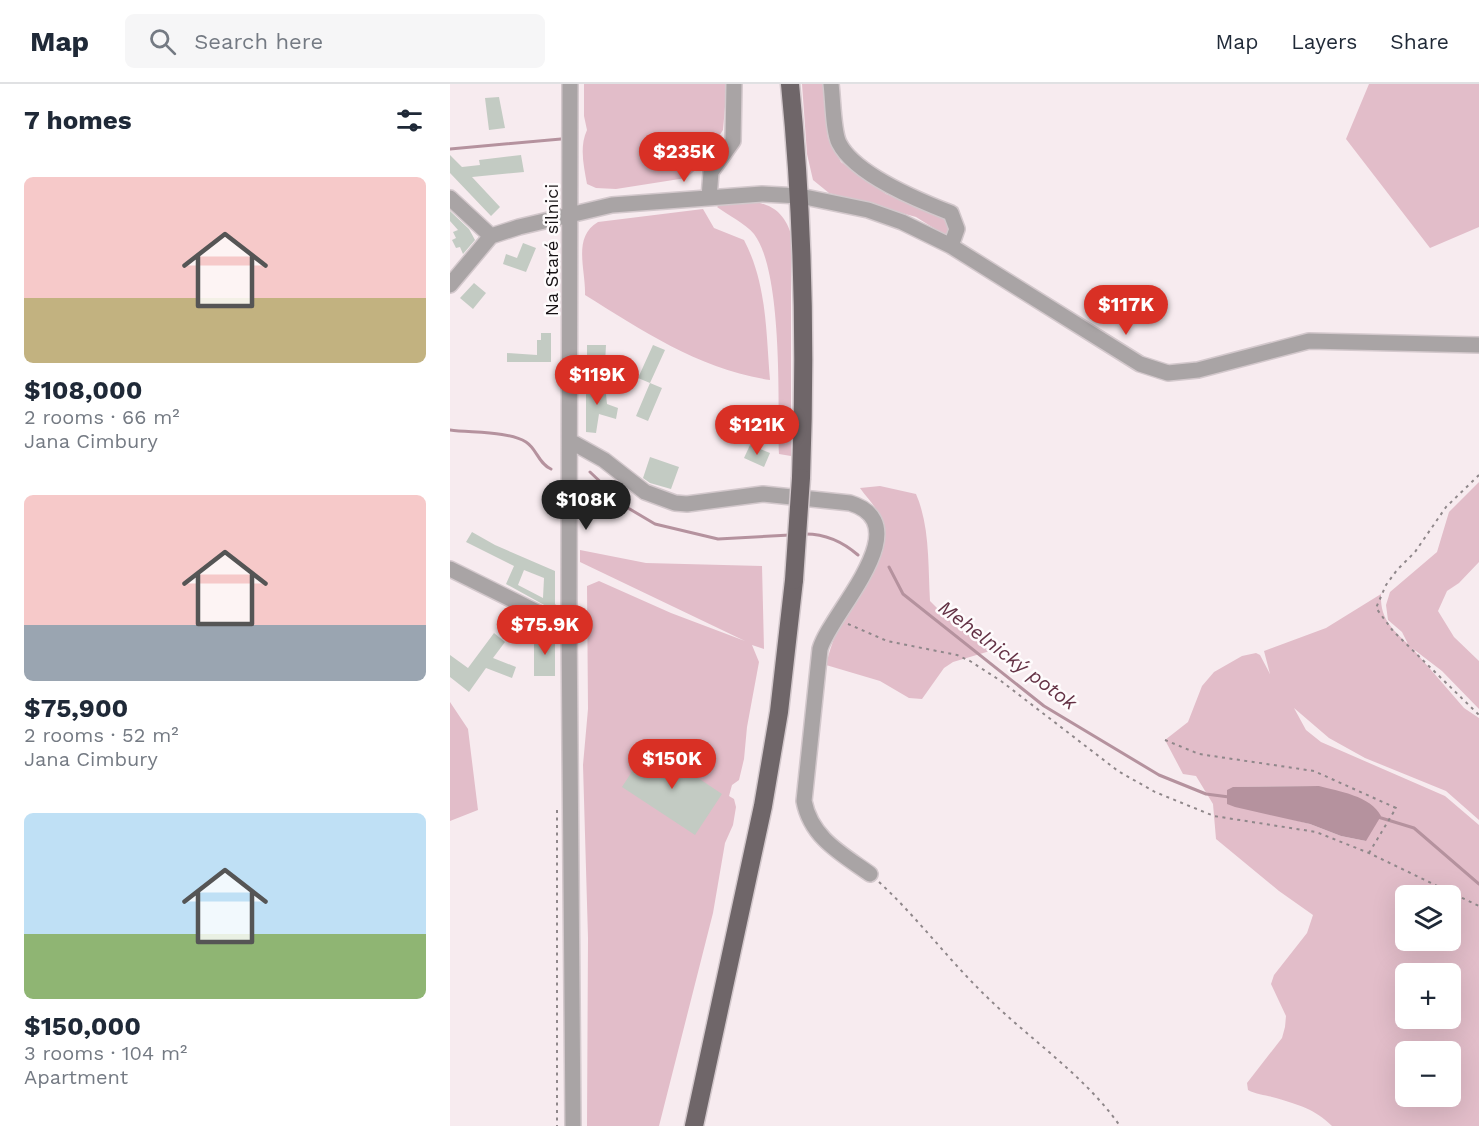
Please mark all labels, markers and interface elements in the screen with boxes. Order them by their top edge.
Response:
search box [125,14,545,68]
text: Map [30,25,89,58]
icon: search [146,25,179,58]
text: Search here [194,29,323,54]
text: Map [1215,29,1258,54]
text: Layers [1291,29,1357,54]
text: Share [1390,29,1449,54]
icon: filters [393,104,426,137]
text: 7 homes [24,105,132,135]
pin: $235K [642,132,726,183]
text: $235K [653,139,715,163]
street label: Na Staré silnici [541,184,562,316]
icon: home [171,216,279,324]
pin: $117K [1084,285,1168,336]
text: $117K [1098,292,1154,316]
pin: $119K [555,355,639,406]
text: $119K [569,362,625,386]
text: $108,000 [24,375,142,405]
text: 2 rooms · 66 m² [24,405,180,429]
pin: $121K [715,405,799,456]
text: $121K [729,412,785,436]
text: Jana Cimbury [24,429,158,453]
pin: $108K [544,480,628,531]
text: $108K [556,487,616,511]
icon: home [171,534,279,642]
water label: Mehelnický potok [934,595,1083,716]
pin: $75.9K [496,605,594,656]
text: $75.9K [511,612,579,636]
text: $75,900 [24,693,128,723]
text: 2 rooms · 52 m² [24,723,179,747]
pin: $150K [630,739,714,790]
text: $150K [642,746,702,770]
text: Jana Cimbury [24,747,158,771]
icon: home [171,852,279,960]
map controls [1395,885,1461,1107]
button: layers [1395,885,1461,951]
button: + [1395,963,1461,1029]
text: $150,000 [24,1011,141,1041]
text: 3 rooms · 104 m² [24,1041,187,1065]
button: − [1395,1041,1461,1107]
text: Apartment [24,1065,128,1089]

